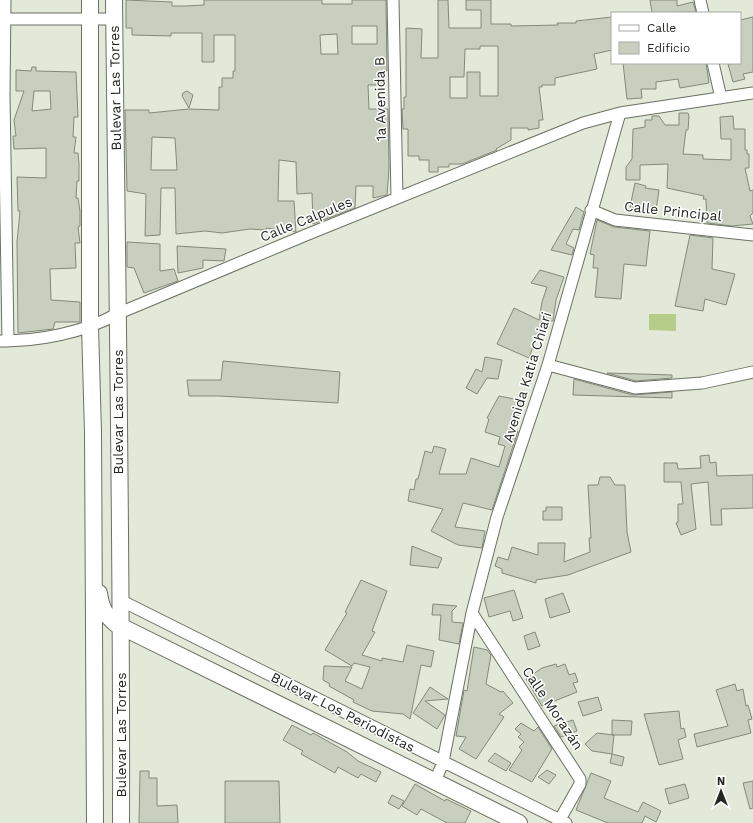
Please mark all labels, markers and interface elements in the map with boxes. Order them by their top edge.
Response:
legend [611,12,741,64]
text: Calle [647,21,676,35]
street label: Bulevar Las Torres [106,25,124,151]
text: Edificio [647,41,690,55]
street label: 1a Avenida B [371,57,389,141]
street label: Calle Calpules [258,193,354,245]
street label: Calle Principal [623,198,723,224]
street label: Avenida Katia Chiari [500,310,554,444]
street label: Bulevar Las Torres [110,349,126,475]
street label: Calle Morazán [519,663,587,753]
street label: Bulevar Los Periodistas [268,669,418,755]
street label: Bulevar Las Torres [113,672,129,798]
north arrow [701,771,741,811]
text: N [717,775,725,788]

